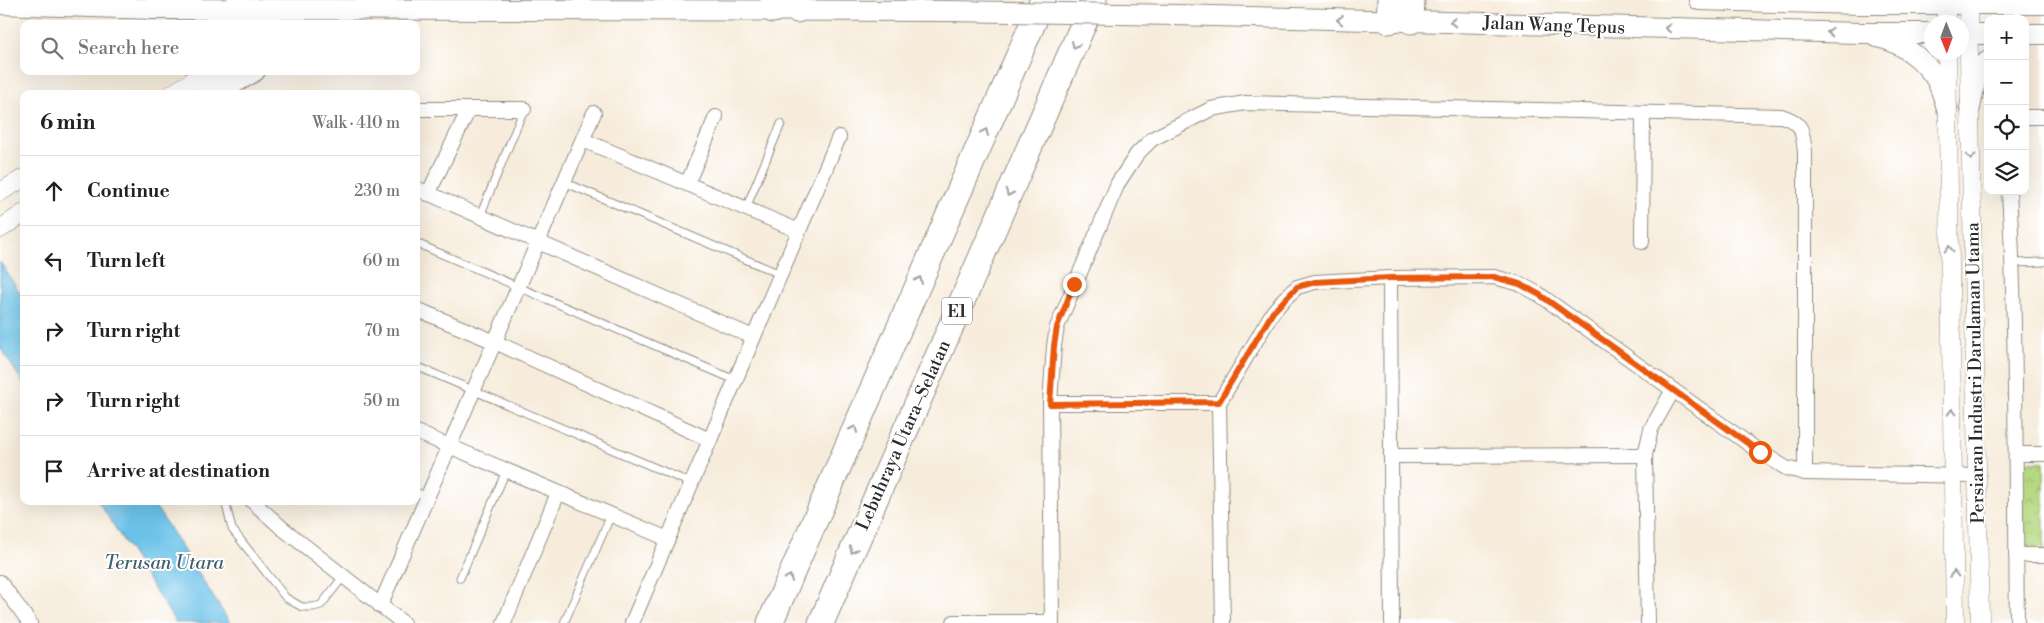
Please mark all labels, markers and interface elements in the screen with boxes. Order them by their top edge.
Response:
street label: Jalan Wang Tepus [1481,11,1626,39]
one-way arrow [1336,15,1344,25]
north arrow [1924,15,1969,60]
map controls [1984,15,2029,195]
button: + [1984,15,2029,60]
one-way arrow [1449,17,1457,28]
search box [20,20,420,75]
one-way arrow [1664,23,1672,33]
one-way arrow [1826,27,1834,38]
icon: search [38,34,66,62]
text: Search here [78,36,179,60]
one-way arrow [1070,40,1081,49]
button: − [1984,60,2029,105]
button: locate [1984,105,2029,150]
text: 6 min [40,110,95,136]
text: Walk · 410 m [312,113,400,133]
one-way arrow [978,128,989,137]
button: layers [1984,150,2029,195]
one-way arrow [1966,153,1976,161]
icon: ahead [40,177,68,205]
text: Continue [87,179,170,203]
text: 230 m [354,181,400,201]
one-way arrow [1005,188,1015,197]
street label: Persiaran Industri Darulaman Utama [1961,221,1990,524]
one-way arrow [1944,245,1954,253]
icon: left [40,247,68,275]
text: Turn left [87,249,166,273]
text: 60 m [362,251,400,271]
route end [1063,273,1086,296]
one-way arrow [913,276,924,285]
road number: E1 [942,298,972,324]
icon: right [40,317,68,345]
text: Turn right [87,319,180,343]
text: 70 m [364,321,400,341]
street label: Lebuhraya Utara–Selatan [851,336,956,534]
icon: right [40,387,68,415]
text: Turn right [87,389,180,413]
text: 50 m [363,391,400,411]
one-way arrow [1947,408,1957,416]
one-way arrow [848,425,859,434]
route start [1749,441,1772,464]
icon: arrive [40,457,68,485]
text: Arrive at destination [87,459,270,483]
one-way arrow [848,546,858,554]
water label: Terusan Utara [104,551,224,575]
one-way arrow [1949,570,1959,578]
one-way arrow [783,574,794,583]

